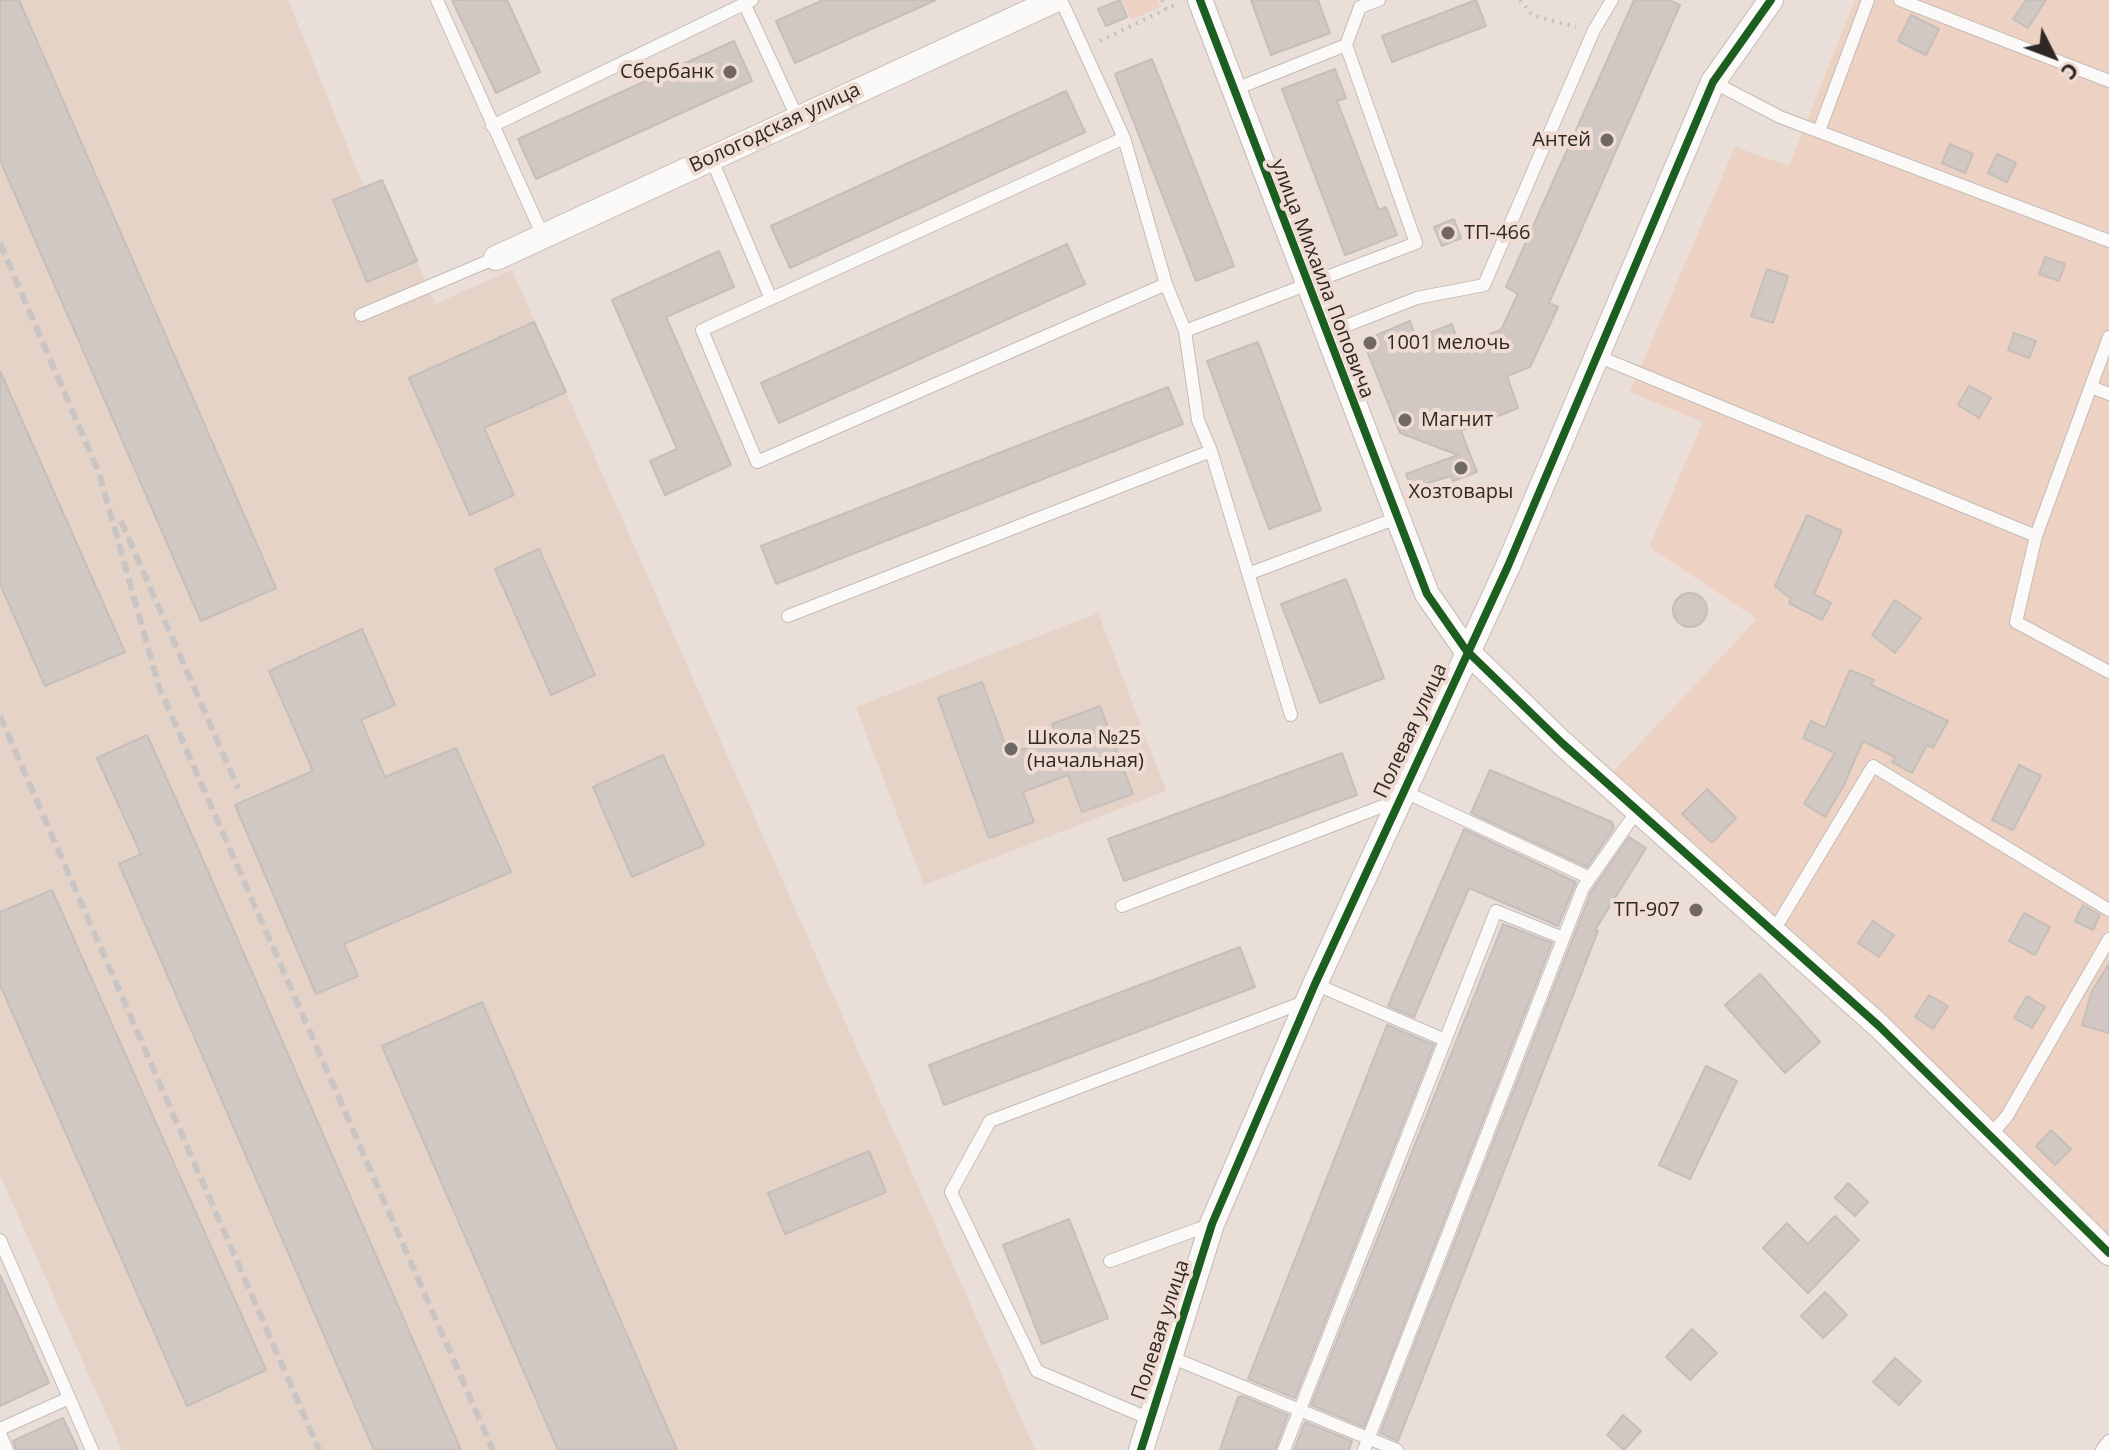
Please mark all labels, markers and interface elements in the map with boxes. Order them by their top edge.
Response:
north arrow [2013,16,2093,96]
text: С [2055,57,2087,87]
place label: Сбербанк [620,60,714,84]
marker: Сбербанк [721,63,739,81]
street label: Вологодская улица [686,78,864,178]
place label: Антей [1532,128,1591,152]
marker: Антей [1598,131,1616,149]
street label: улица Михаила Поповича [1265,156,1379,402]
place label: ТП-466 [1464,221,1530,245]
marker: ТП-466 [1439,224,1457,242]
place label: 1001 мелочь [1386,331,1510,355]
marker: 1001 мелочь [1361,334,1379,352]
place label: Магнит [1421,408,1494,432]
marker: Магнит [1396,411,1414,429]
marker: Хозтовары [1452,459,1470,477]
place label: Хозтовары [1409,480,1513,504]
street label: Полевая улица [1369,660,1453,802]
place label: Школа №25 (начальная) [1027,726,1144,773]
marker: Школа №25 (начальная) [1002,740,1020,758]
place label: ТП-907 [1614,898,1680,922]
marker: ТП-907 [1687,901,1705,919]
street label: Полевая улица [1127,1257,1195,1403]

